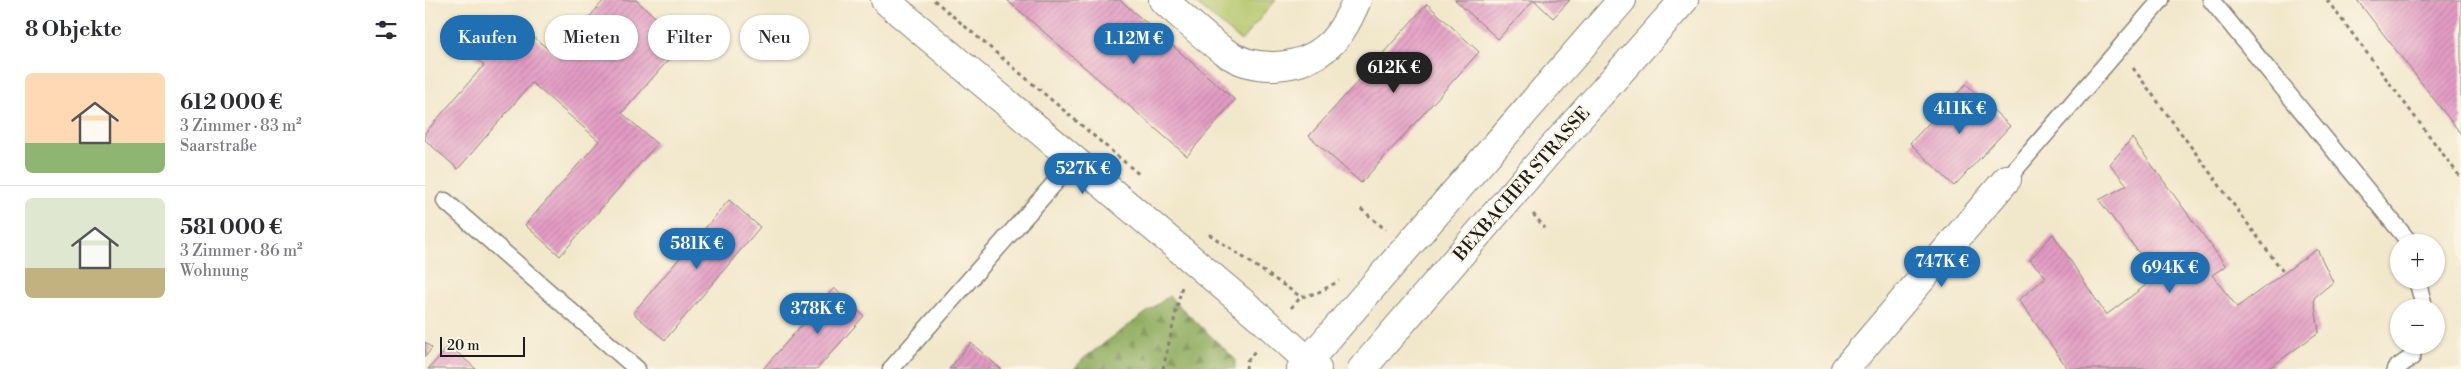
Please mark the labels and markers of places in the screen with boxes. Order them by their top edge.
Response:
pin: 1.12M € [1088,22,1180,65]
pin: 612K € [1353,52,1435,94]
pin: 411K € [1919,92,2001,135]
pin: 527K € [1042,152,1124,195]
pin: 581K € [656,228,738,270]
pin: 747K € [1901,246,1983,288]
pin: 694K € [2129,252,2211,294]
pin: 378K € [777,292,859,335]

